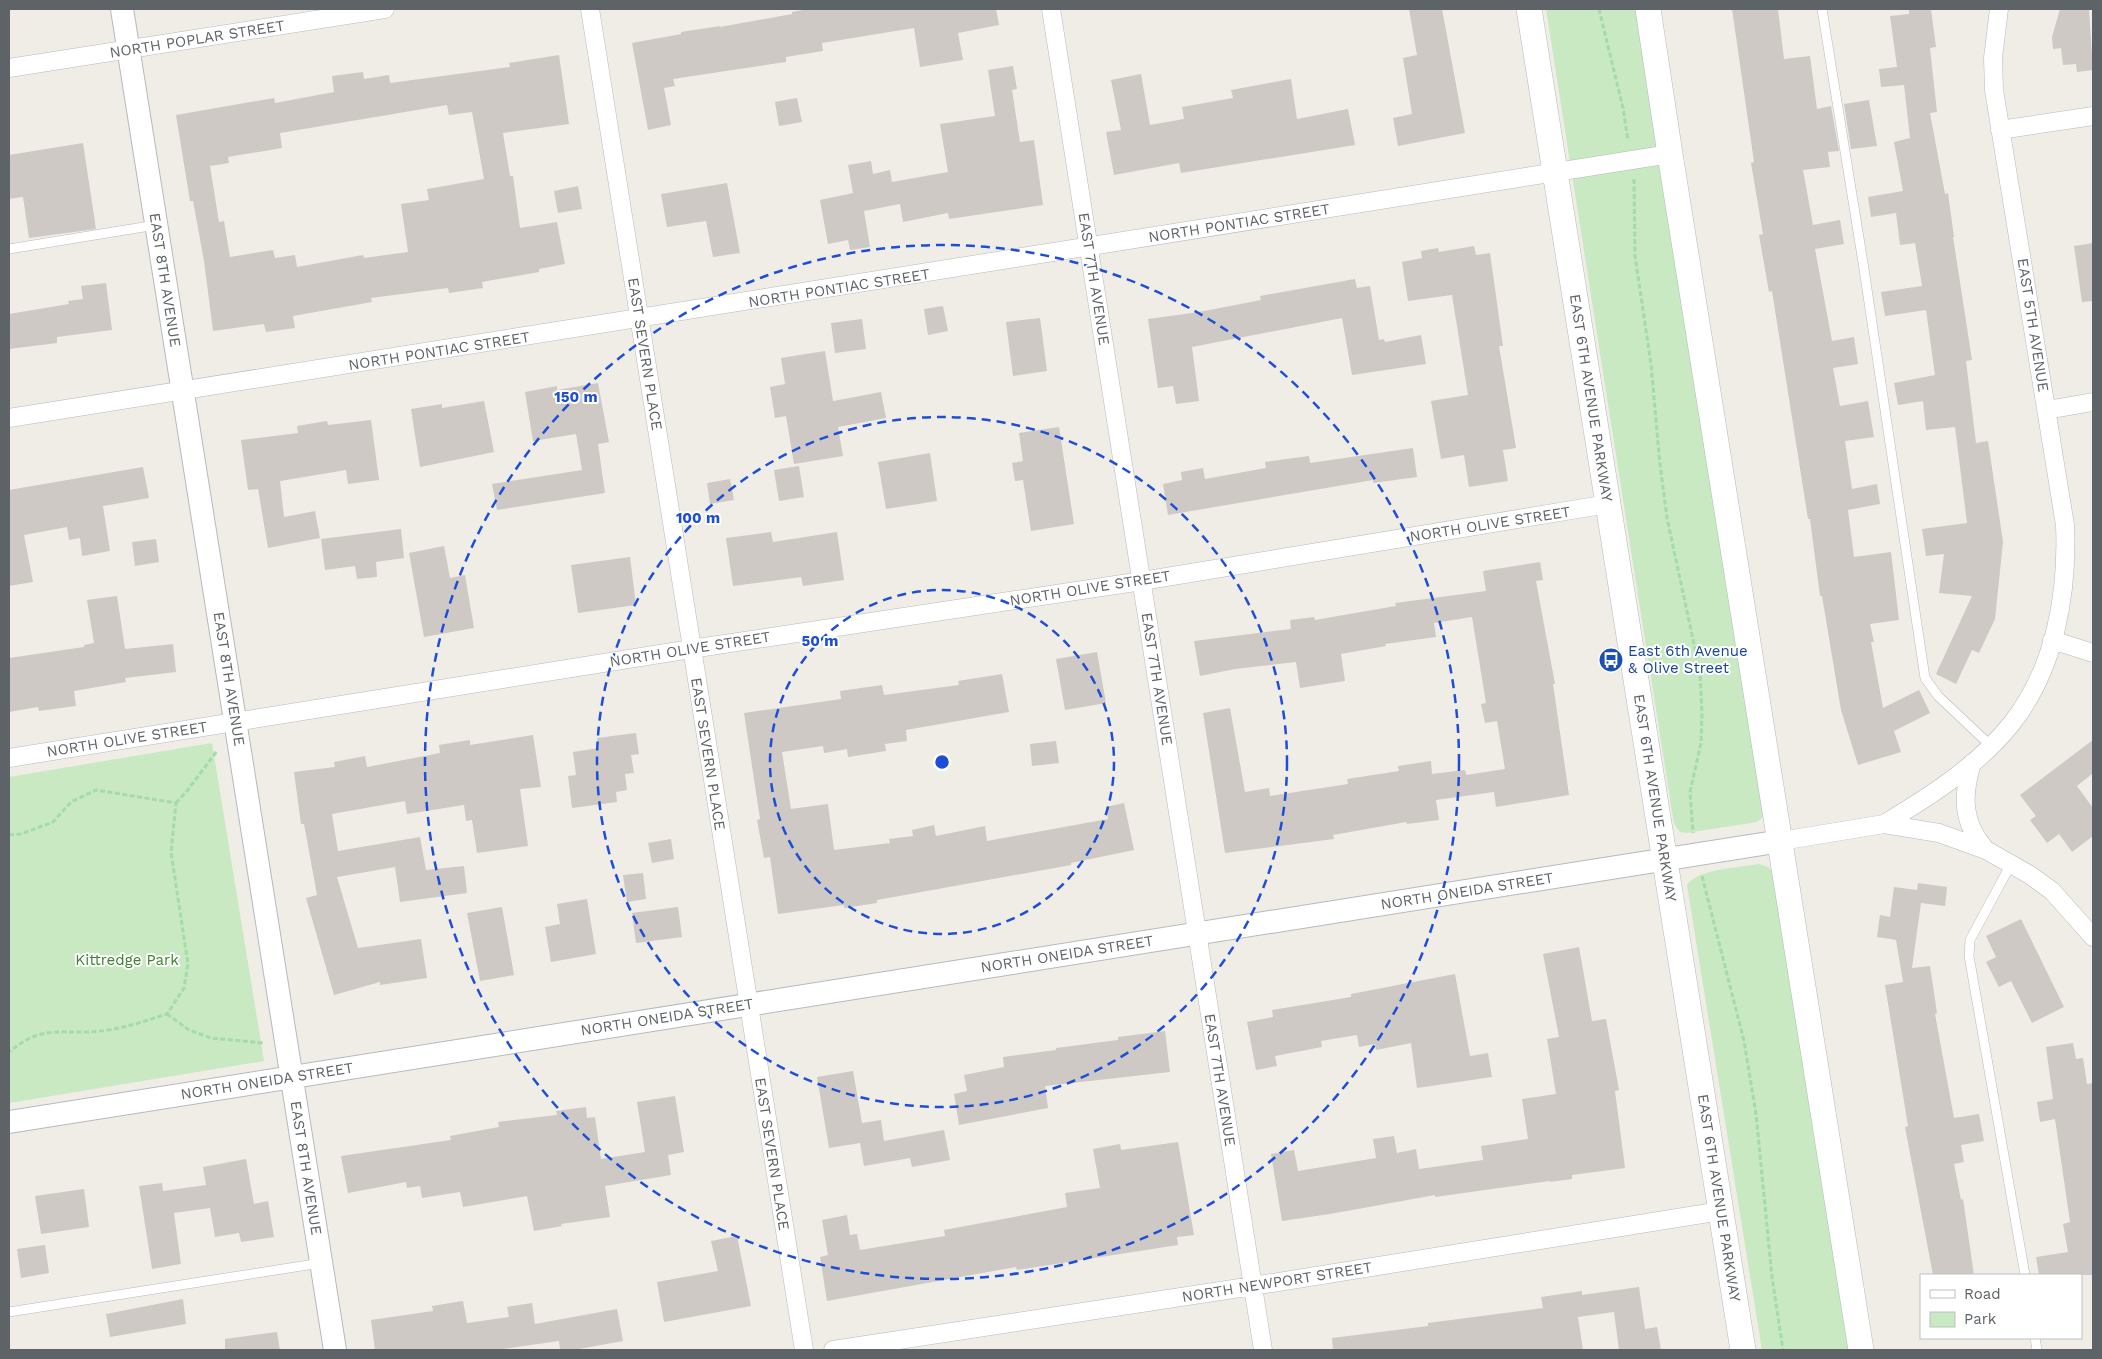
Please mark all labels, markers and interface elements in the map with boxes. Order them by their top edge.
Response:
street label: NORTH POPLAR STREET [108,16,286,62]
street label: NORTH PONTIAC STREET [1147,200,1331,246]
street label: EAST 7TH AVENUE [1075,211,1113,347]
street label: EAST 8TH AVENUE [146,212,184,348]
street label: EAST 5TH AVENUE [2014,257,2052,393]
street label: NORTH PONTIAC STREET [747,265,931,311]
street label: EAST SEVERN PLACE [624,276,666,432]
street label: EAST 6TH AVENUE PARKWAY [1566,293,1616,504]
street label: NORTH PONTIAC STREET [347,328,531,374]
text: 150 m [554,388,598,406]
street label: NORTH OLIVE STREET [1408,502,1572,546]
text: 100 m [676,509,720,527]
street label: NORTH OLIVE STREET [1008,566,1172,610]
street label: EAST 8TH AVENUE [210,611,248,747]
street label: EAST 7TH AVENUE [1138,611,1176,747]
street label: NORTH OLIVE STREET [608,627,772,671]
text: 50 m [802,632,838,650]
place label: East 6th Avenue & Olive Street [1628,642,1748,677]
bus stop icon: East 6th Avenue & Olive Street [1598,647,1624,673]
street label: EAST SEVERN PLACE [687,676,729,832]
street label: EAST 6TH AVENUE PARKWAY [1630,693,1680,904]
street label: NORTH OLIVE STREET [45,717,209,761]
centre of rings [933,753,951,771]
street label: NORTH ONEIDA STREET [1379,868,1555,914]
street label: NORTH ONEIDA STREET [979,931,1155,977]
park label: Kittredge Park [75,951,179,969]
street label: NORTH ONEIDA STREET [579,994,755,1040]
street label: EAST 7TH AVENUE [1201,1012,1239,1148]
street label: NORTH ONEIDA STREET [179,1058,355,1104]
street label: EAST SEVERN PLACE [751,1076,793,1232]
street label: EAST 6TH AVENUE PARKWAY [1694,1093,1744,1304]
street label: EAST 8TH AVENUE [287,1100,325,1236]
street label: NORTH NEWPORT STREET [1181,1258,1373,1306]
legend [1920,1274,2082,1339]
text: Road [1964,1285,2001,1303]
text: Park [1964,1310,1997,1328]

